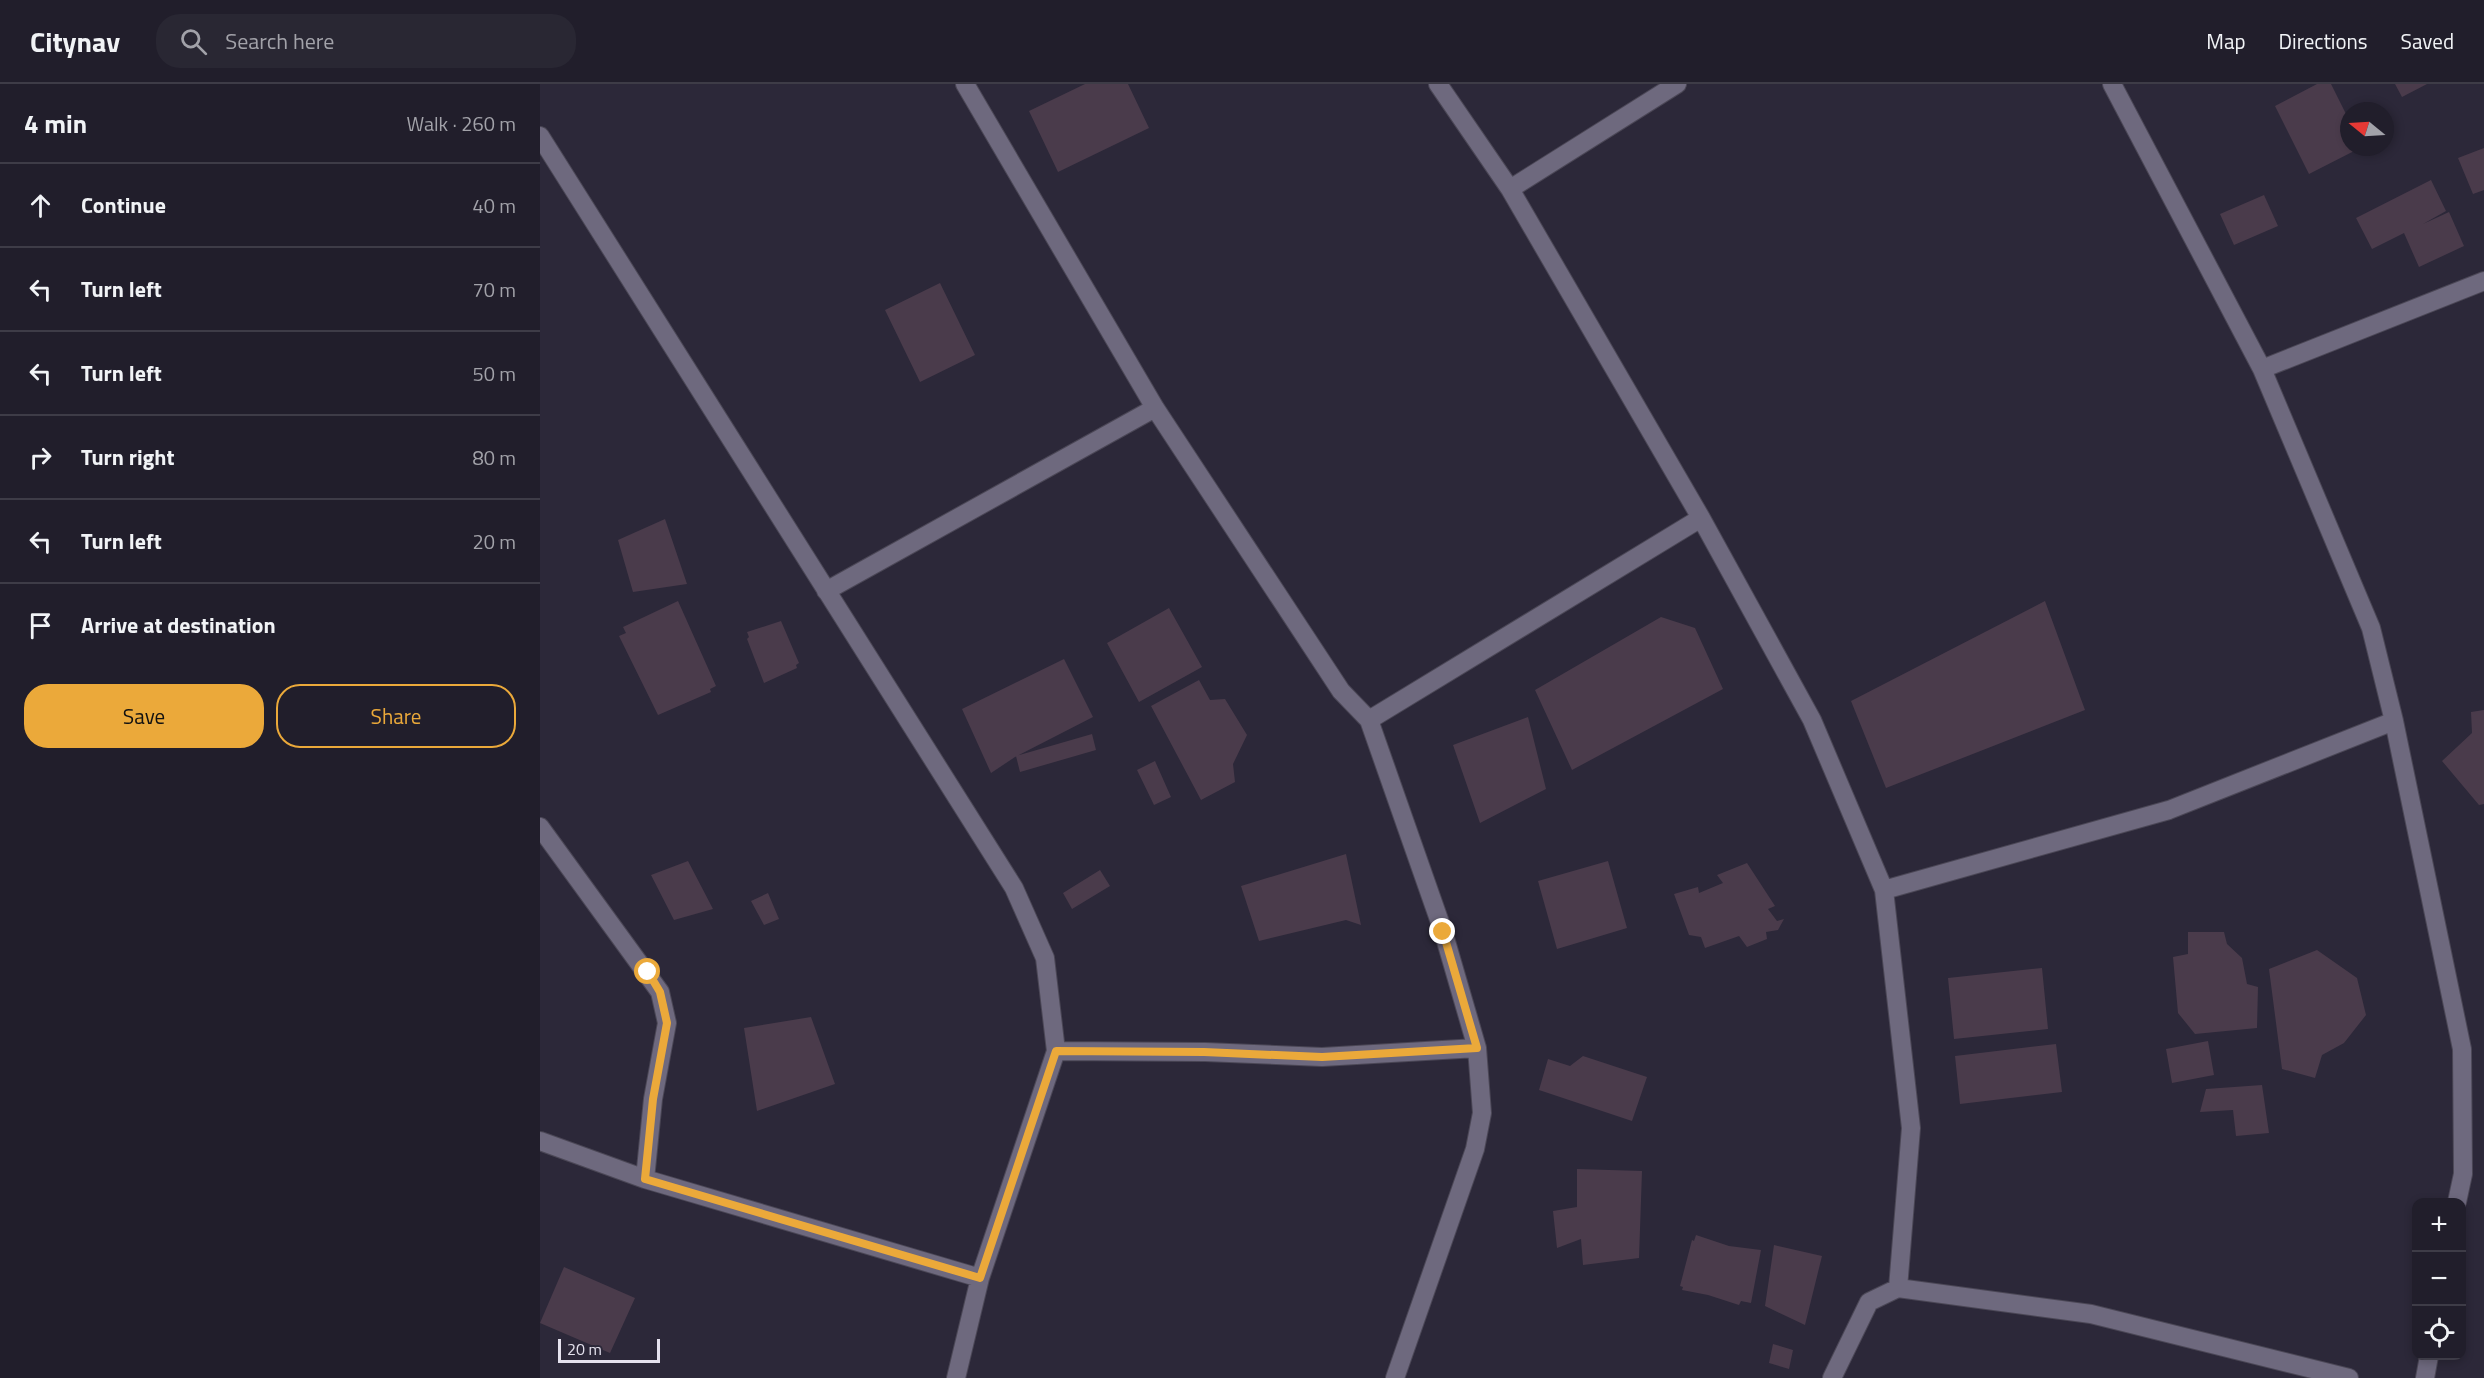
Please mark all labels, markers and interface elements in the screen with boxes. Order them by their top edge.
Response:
search box [156,14,576,68]
text: Citynav [30,20,120,63]
text: Search here [225,24,334,58]
icon: search [177,25,210,58]
text: Map [2206,25,2246,57]
text: Directions [2279,25,2368,57]
text: Saved [2401,25,2454,57]
north arrow [2340,102,2394,156]
text: 4 min [24,104,87,143]
text: Walk · 260 m [407,108,516,139]
text: Continue [81,188,166,222]
icon: ahead [24,189,57,222]
text: 40 m [472,190,516,221]
text: Turn left [81,272,162,306]
icon: left [24,273,57,306]
text: 70 m [472,274,516,305]
text: Turn left [81,356,162,390]
icon: left [24,357,57,390]
text: 50 m [472,358,516,389]
text: Turn right [81,440,175,474]
icon: right [24,441,57,474]
text: 80 m [472,442,516,473]
text: Turn left [81,524,162,558]
icon: left [24,525,57,558]
text: 20 m [472,526,516,557]
text: Arrive at destination [81,608,276,642]
icon: arrive [24,609,57,642]
button: Save [24,684,264,748]
button: Share [276,684,516,748]
route end [1429,918,1455,944]
route start [634,958,660,984]
map controls [2412,1198,2466,1360]
button: + [2412,1198,2466,1252]
button: − [2412,1252,2466,1306]
button: locate [2412,1306,2466,1360]
scale bar [558,1336,660,1364]
text: 20 m [567,1337,602,1361]

